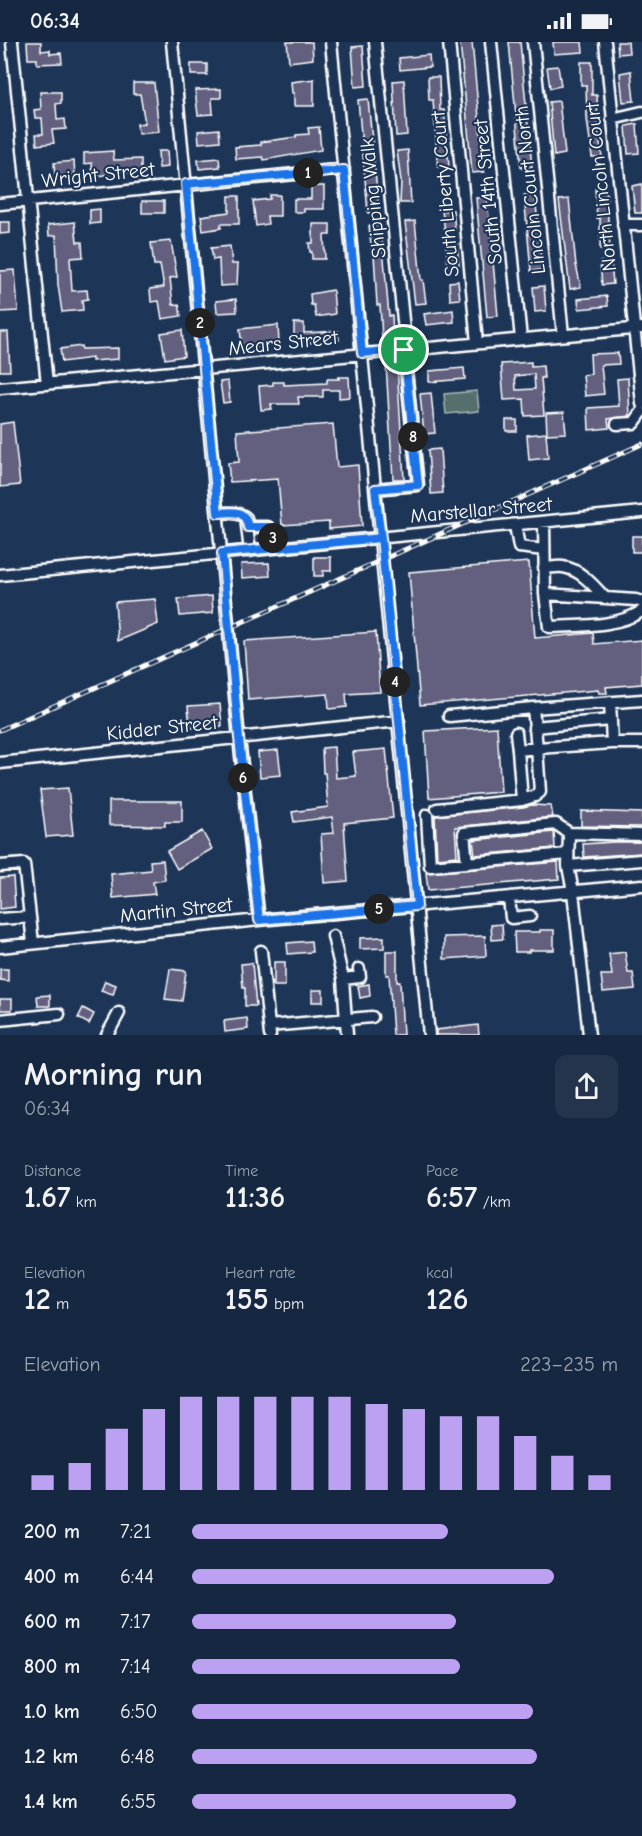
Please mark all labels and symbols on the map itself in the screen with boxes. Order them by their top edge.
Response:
street label: North Lincoln Court [581,100,621,272]
street label: Lincoln Court North [510,105,550,275]
street label: South Liberty Court [426,109,464,278]
street label: South 14th Street [469,117,507,266]
street label: Shipping Walk [355,136,391,259]
street label: Wright Street [40,157,157,192]
pin: 1 [293,158,323,188]
pin: 2 [185,308,215,338]
pin [378,324,429,375]
street label: Mears Street [227,326,340,360]
pin: 8 [398,422,428,452]
street label: Marstellar Street [409,492,554,528]
pin: 3 [258,523,288,553]
pin: 4 [380,667,410,697]
street label: Kidder Street [105,711,220,745]
pin: 6 [228,763,258,793]
street label: Martin Street [119,893,235,927]
pin: 5 [364,894,394,924]

